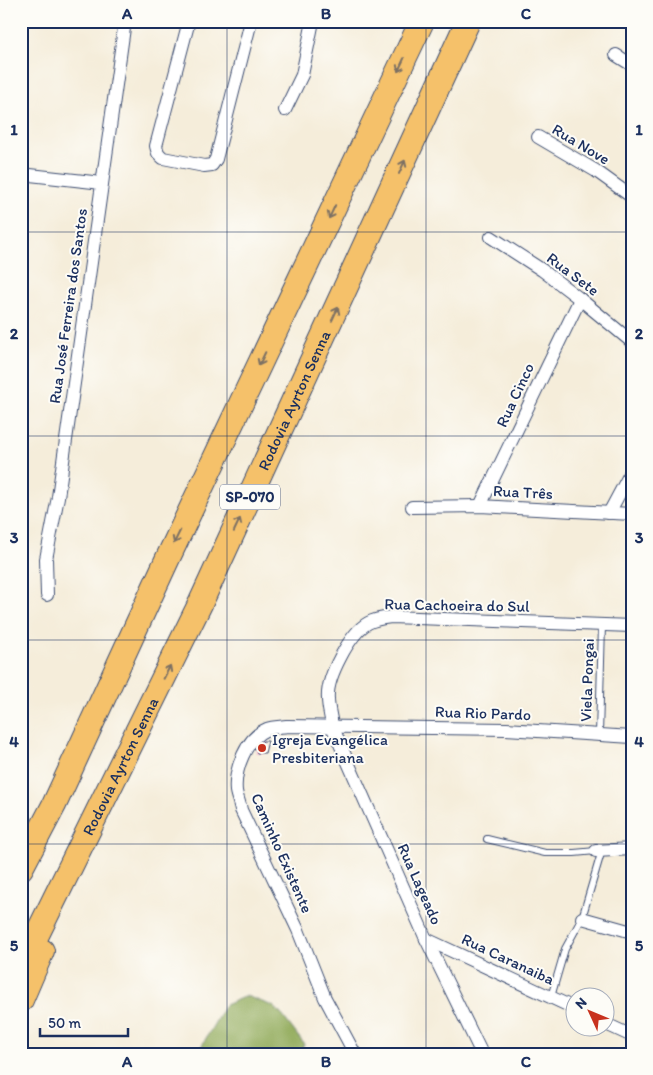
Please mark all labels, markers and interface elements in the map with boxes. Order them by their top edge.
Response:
text: A [121,4,133,23]
text: B [321,4,332,23]
text: C [521,4,532,23]
one-way arrow [396,57,405,72]
street label: Rua Nove [549,119,613,169]
text: 1 [10,120,18,139]
text: 1 [635,120,643,139]
one-way arrow [398,160,408,175]
one-way arrow [327,204,336,219]
street label: Rua José Ferreira dos Santos [45,207,91,405]
street label: Rua Sete [543,248,603,300]
one-way arrow [331,307,340,322]
text: 2 [10,324,19,343]
text: 2 [635,324,644,343]
street label: Rodovia Ayrton Senna [253,327,334,473]
one-way arrow [257,351,267,366]
street label: Rua Cinco [492,360,538,430]
street label: Rua Três [493,481,553,503]
road number: SP-070 [220,484,280,510]
one-way arrow [233,518,242,533]
text: 3 [10,528,19,547]
text: 3 [635,528,644,547]
one-way arrow [172,530,182,545]
street label: Rua Cachoeira do Sul [384,594,530,616]
street label: Viela Pongai [576,638,598,722]
one-way arrow [163,665,172,680]
street label: Rodovia Ayrton Senna [78,693,162,838]
street label: Rua Rio Pardo [435,702,531,724]
place label: Igreja Evangélica Presbiteriana [272,730,388,767]
text: 4 [9,732,19,751]
text: 4 [634,732,644,751]
marker: Igreja Evangélica Presbiteriana [256,742,268,754]
street label: Caminho Existente [247,790,317,916]
street label: Rua Lageado [394,840,446,928]
street label: Rua Caranaiba [458,929,558,989]
text: 5 [10,936,19,955]
text: 5 [635,936,644,955]
north arrow [566,988,616,1038]
text: N [572,994,590,1013]
scale bar [40,1005,128,1037]
text: 50 m [48,1014,81,1032]
text: A [121,1052,133,1071]
text: B [321,1052,332,1071]
text: C [521,1052,532,1071]

